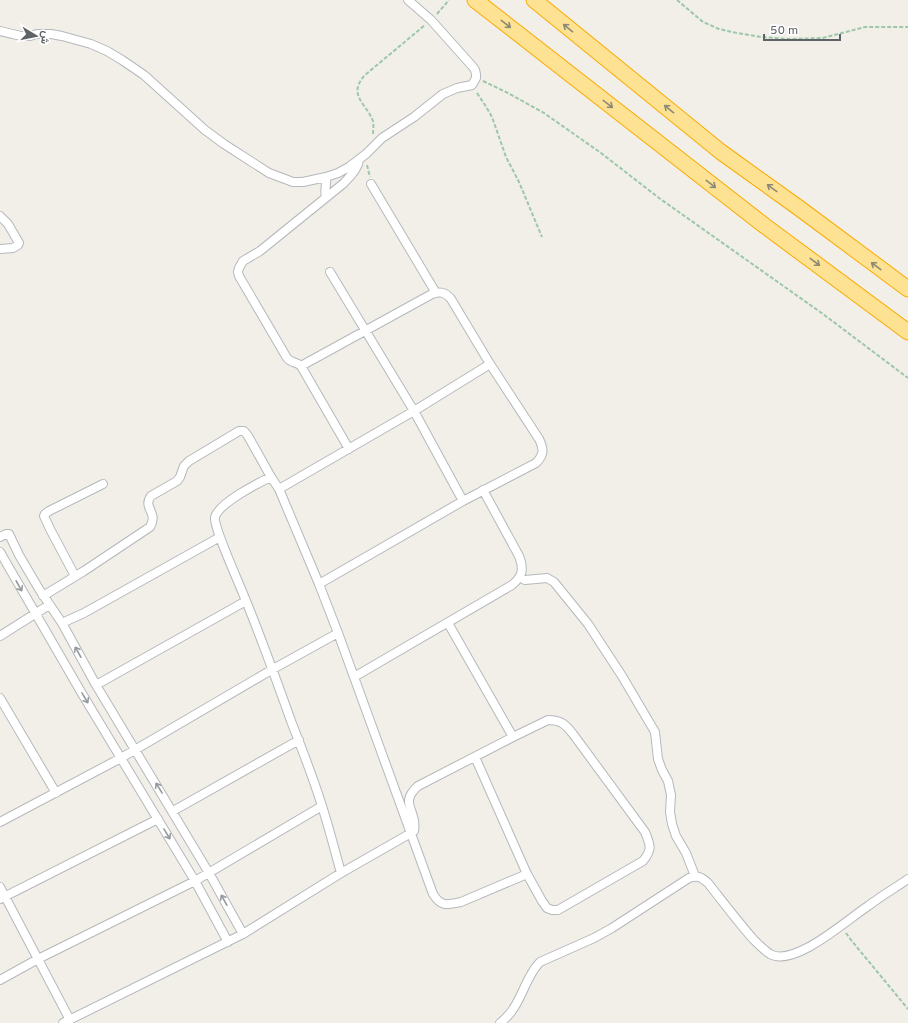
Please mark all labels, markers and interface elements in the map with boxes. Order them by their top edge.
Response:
north arrow [16,16,56,56]
scale bar [764,16,840,42]
one-way arrow [500,20,511,29]
one-way arrow [562,23,573,32]
text: 50 m [770,23,798,39]
text: ش [37,30,53,45]
one-way arrow [603,100,614,108]
one-way arrow [664,105,674,114]
one-way arrow [706,180,717,188]
one-way arrow [767,184,778,193]
one-way arrow [809,258,820,267]
one-way arrow [871,262,882,270]
one-way arrow [16,580,24,592]
one-way arrow [73,646,81,658]
one-way arrow [82,692,90,704]
one-way arrow [154,782,162,794]
one-way arrow [163,828,171,840]
one-way arrow [220,894,228,906]

